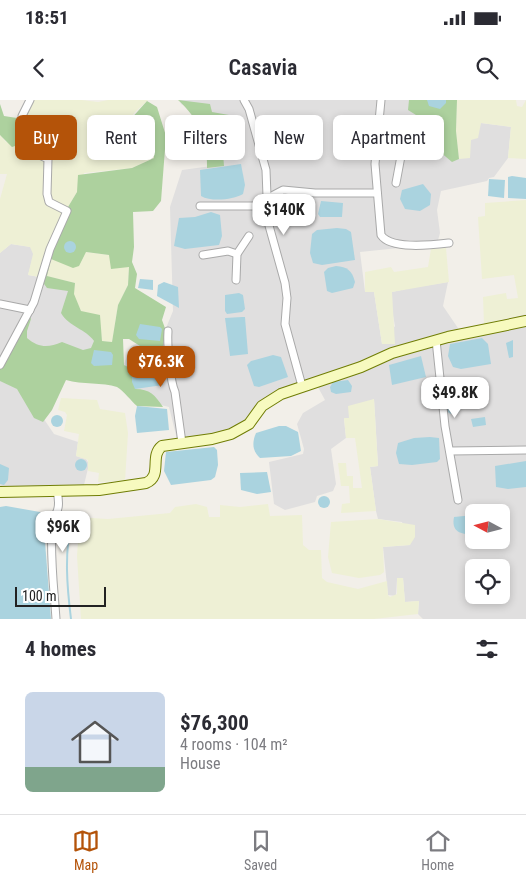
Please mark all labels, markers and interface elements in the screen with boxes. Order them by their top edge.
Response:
text: 18:51 [25,6,69,29]
icon: back [25,54,53,82]
icon: search [473,54,501,82]
text: Casavia [229,55,297,80]
chip: Buy [15,115,77,160]
chip: Rent [87,115,155,160]
chip: Filters [165,115,245,160]
chip: New [255,115,323,160]
chip: Apartment [333,115,444,160]
pin: $140K [249,194,319,236]
text: $140K [263,200,305,219]
pin: $76.3K [120,346,202,388]
text: $76.3K [138,352,184,371]
pin: $49.8K [414,376,496,419]
text: $49.8K [432,383,478,402]
north arrow [465,504,510,549]
map controls [465,504,510,604]
pin: $96K [33,510,93,553]
text: $96K [46,517,80,536]
button: locate [465,559,510,604]
scale bar [15,584,106,607]
text: 100 m [22,588,57,604]
icon: filters [473,635,501,663]
text: 4 homes [25,637,96,661]
text: $76,300 [180,711,249,735]
icon: home [65,712,125,772]
text: 4 rooms · 104 m² [180,735,288,754]
text: House [180,754,220,773]
tab: Map [72,827,100,873]
tab: Saved [244,827,277,873]
tab: Home [421,827,454,873]

